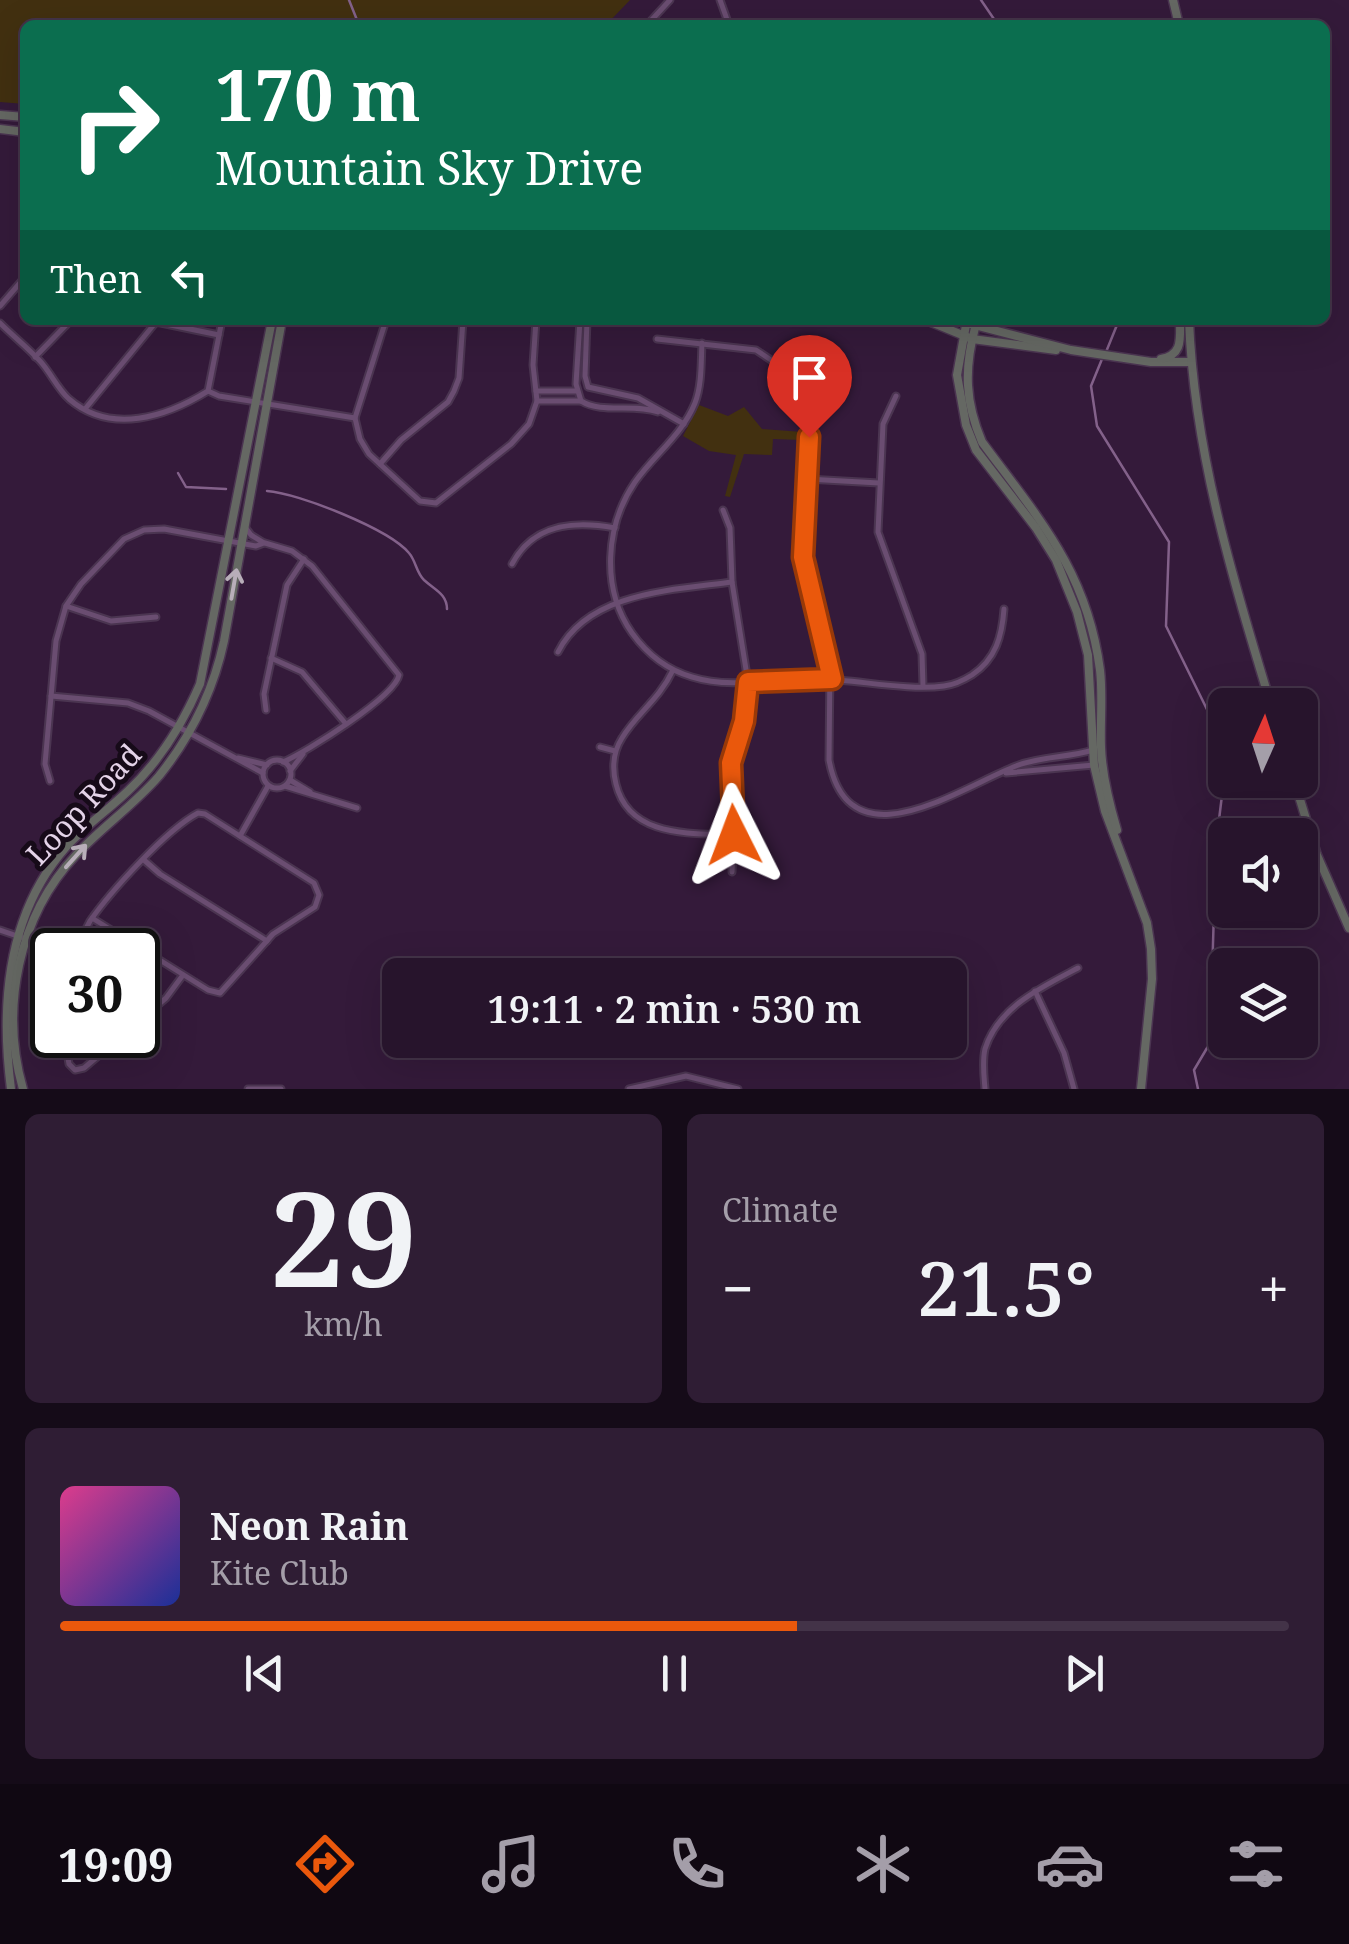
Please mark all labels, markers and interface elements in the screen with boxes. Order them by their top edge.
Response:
text: 170 m [215,46,421,142]
icon: right [50,60,180,190]
text: Mountain Sky Drive [215,137,643,198]
icon: left [162,250,217,305]
text: Then [50,252,142,304]
pin [767,335,852,438]
icon: arrive [782,350,837,405]
one-way arrow [226,569,245,601]
north arrow [1208,688,1318,798]
map controls [1208,688,1318,1058]
street label: Loop Road [16,734,150,874]
position arrow [682,783,786,887]
button: sound [1208,818,1318,928]
one-way arrow [64,844,87,869]
speed limit sign: 30 [30,928,160,1058]
button: layers [1208,948,1318,1058]
text: 19:11 · 2 min · 530 m [487,982,862,1034]
text: 29 [270,1148,417,1325]
text: Climate [722,1188,838,1231]
text: 21.5° [917,1236,1095,1338]
text: − [722,1250,754,1325]
text: + [1258,1250,1289,1325]
text: km/h [304,1302,383,1345]
text: Neon Rain [210,1499,409,1551]
text: Kite Club [210,1551,349,1594]
icon: previous [237,1646,292,1701]
icon: pause [647,1646,702,1701]
icon: next [1057,1646,1112,1701]
icon: directions [290,1829,360,1899]
icon: music [476,1829,546,1899]
icon: phone [662,1829,732,1899]
icon: climate [848,1829,918,1899]
icon: car [1035,1829,1105,1899]
icon: filters [1221,1829,1291,1899]
text: 19:09 [58,1834,174,1895]

